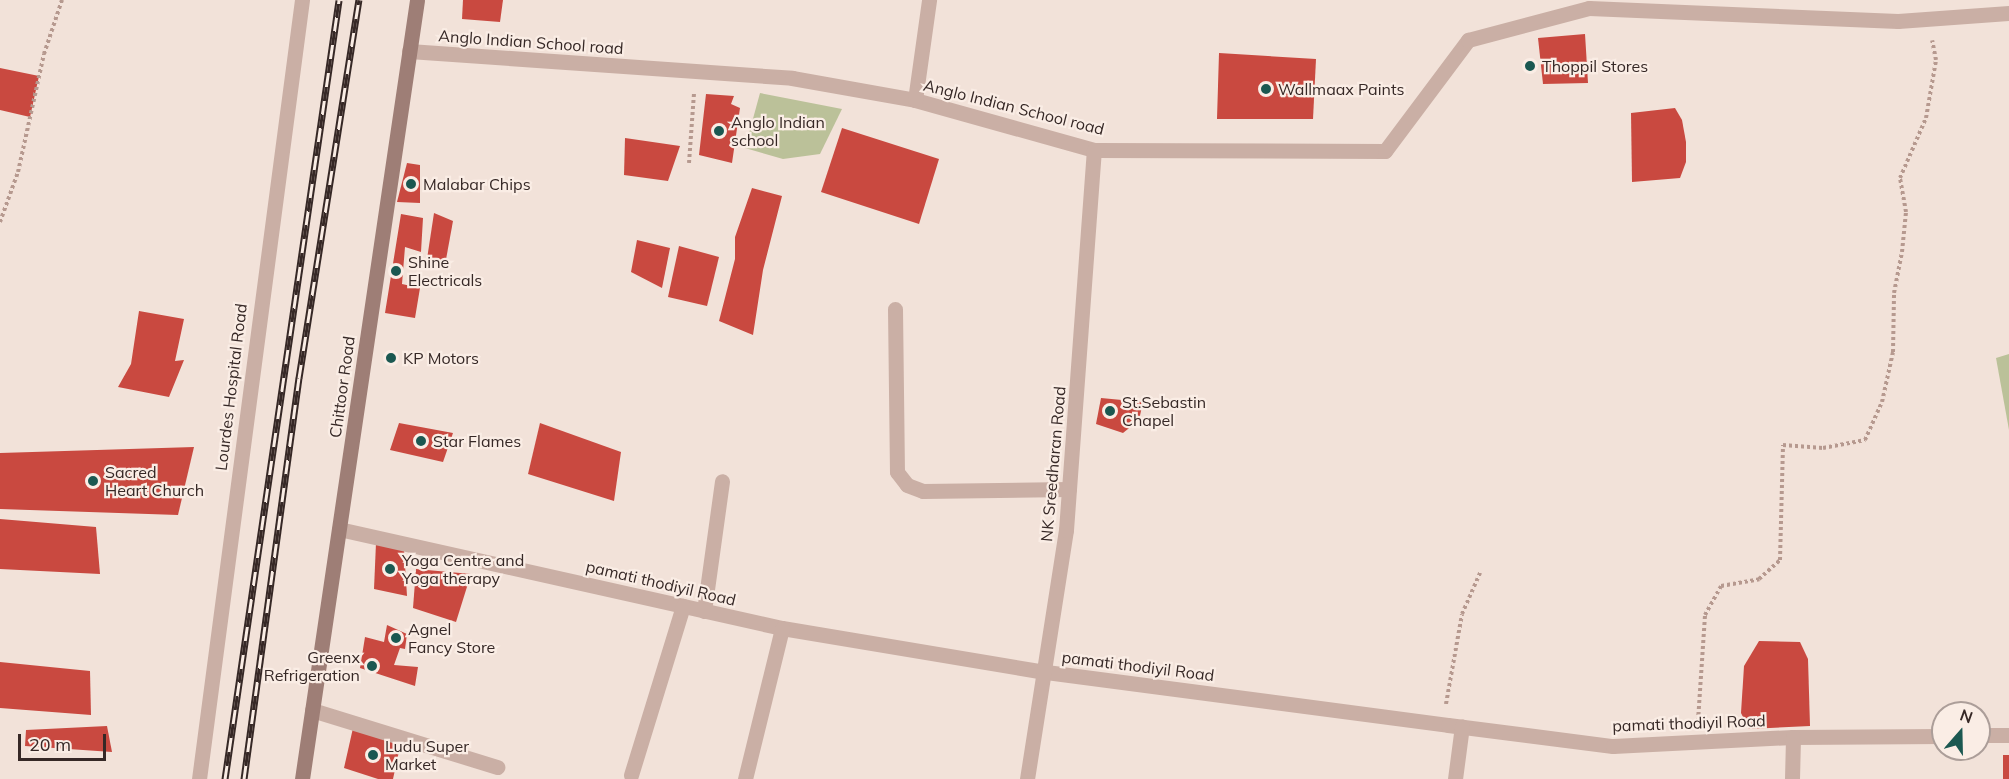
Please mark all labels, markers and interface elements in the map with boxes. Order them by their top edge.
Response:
street label: Anglo Indian School road [438,26,624,58]
place label: Thoppil Stores [1542,56,1648,76]
marker: Thoppil Stores [1523,59,1537,73]
street label: Anglo Indian School road [922,75,1106,139]
place label: Wallmaax Paints [1278,79,1404,99]
marker: Wallmaax Paints [1259,82,1273,96]
place label: Anglo Indian school [731,112,825,150]
marker: Anglo Indian school [712,124,726,138]
place label: Malabar Chips [423,174,531,194]
marker: Malabar Chips [404,177,418,191]
place label: Shine Electricals [408,252,482,290]
marker: Shine Electricals [389,264,403,278]
street label: Lourdes Hospital Road [211,302,251,472]
street label: Chittoor Road [325,335,359,439]
place label: KP Motors [403,348,479,368]
marker: KP Motors [384,351,398,365]
street label: NK Sreedharan Road [1037,385,1069,543]
place label: St.Sebastin Chapel [1122,392,1206,430]
marker: St.Sebastin Chapel [1103,404,1117,418]
place label: Star Flames [433,431,521,451]
marker: Star Flames [414,434,428,448]
place label: Sacred Heart Church [105,462,204,500]
marker: Sacred Heart Church [86,474,100,488]
place label: Yoga Centre and Yoga therapy [402,550,524,588]
street label: pamati thodiyil Road [584,556,738,610]
marker: Yoga Centre and Yoga therapy [383,562,397,576]
place label: Agnel Fancy Store [408,619,495,657]
marker: Agnel Fancy Store [389,631,403,645]
place label: Greenx Refrigeration [264,647,360,685]
street label: pamati thodiyil Road [1061,647,1215,685]
marker: Greenx Refrigeration [365,659,379,673]
north arrow [1931,701,1991,761]
text: N [1957,704,1976,727]
street label: pamati thodiyil Road [1612,711,1766,735]
scale bar [21,722,110,760]
text: 20 m [29,733,71,756]
place label: Ludu Super Market [385,736,469,774]
marker: Ludu Super Market [366,748,380,762]

